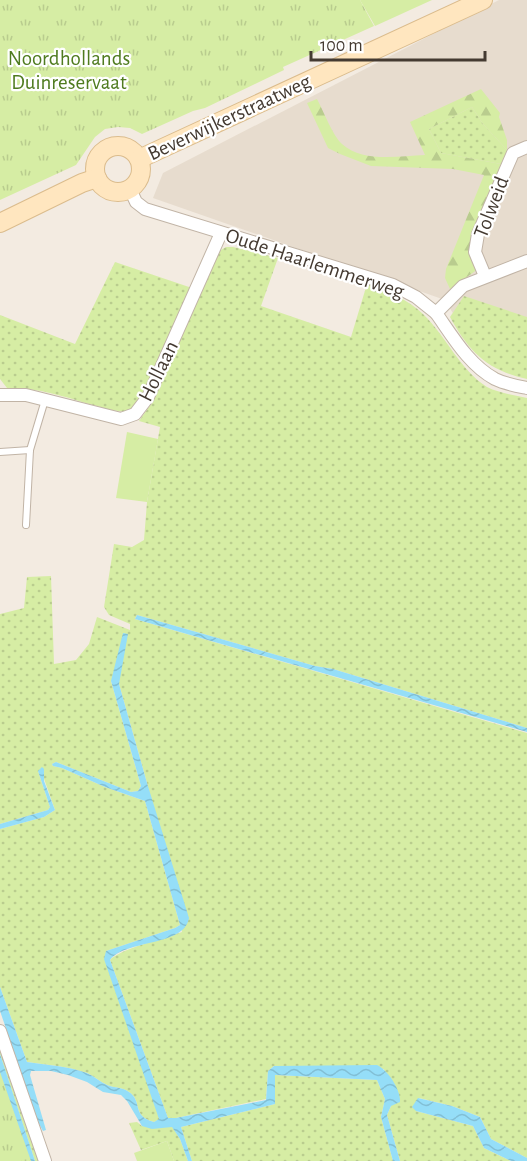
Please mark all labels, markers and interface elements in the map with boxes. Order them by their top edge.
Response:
scale bar [311,24,485,62]
text: 100 m [320,37,363,55]
park label: Noordhollands Duinreservaat [8,48,130,93]
street label: Beverwijkerstraatweg [144,70,315,164]
street label: Tolweid [470,173,513,241]
street label: Oude Haarlemmerweg [223,225,408,303]
street label: Hollaan [135,338,182,405]

